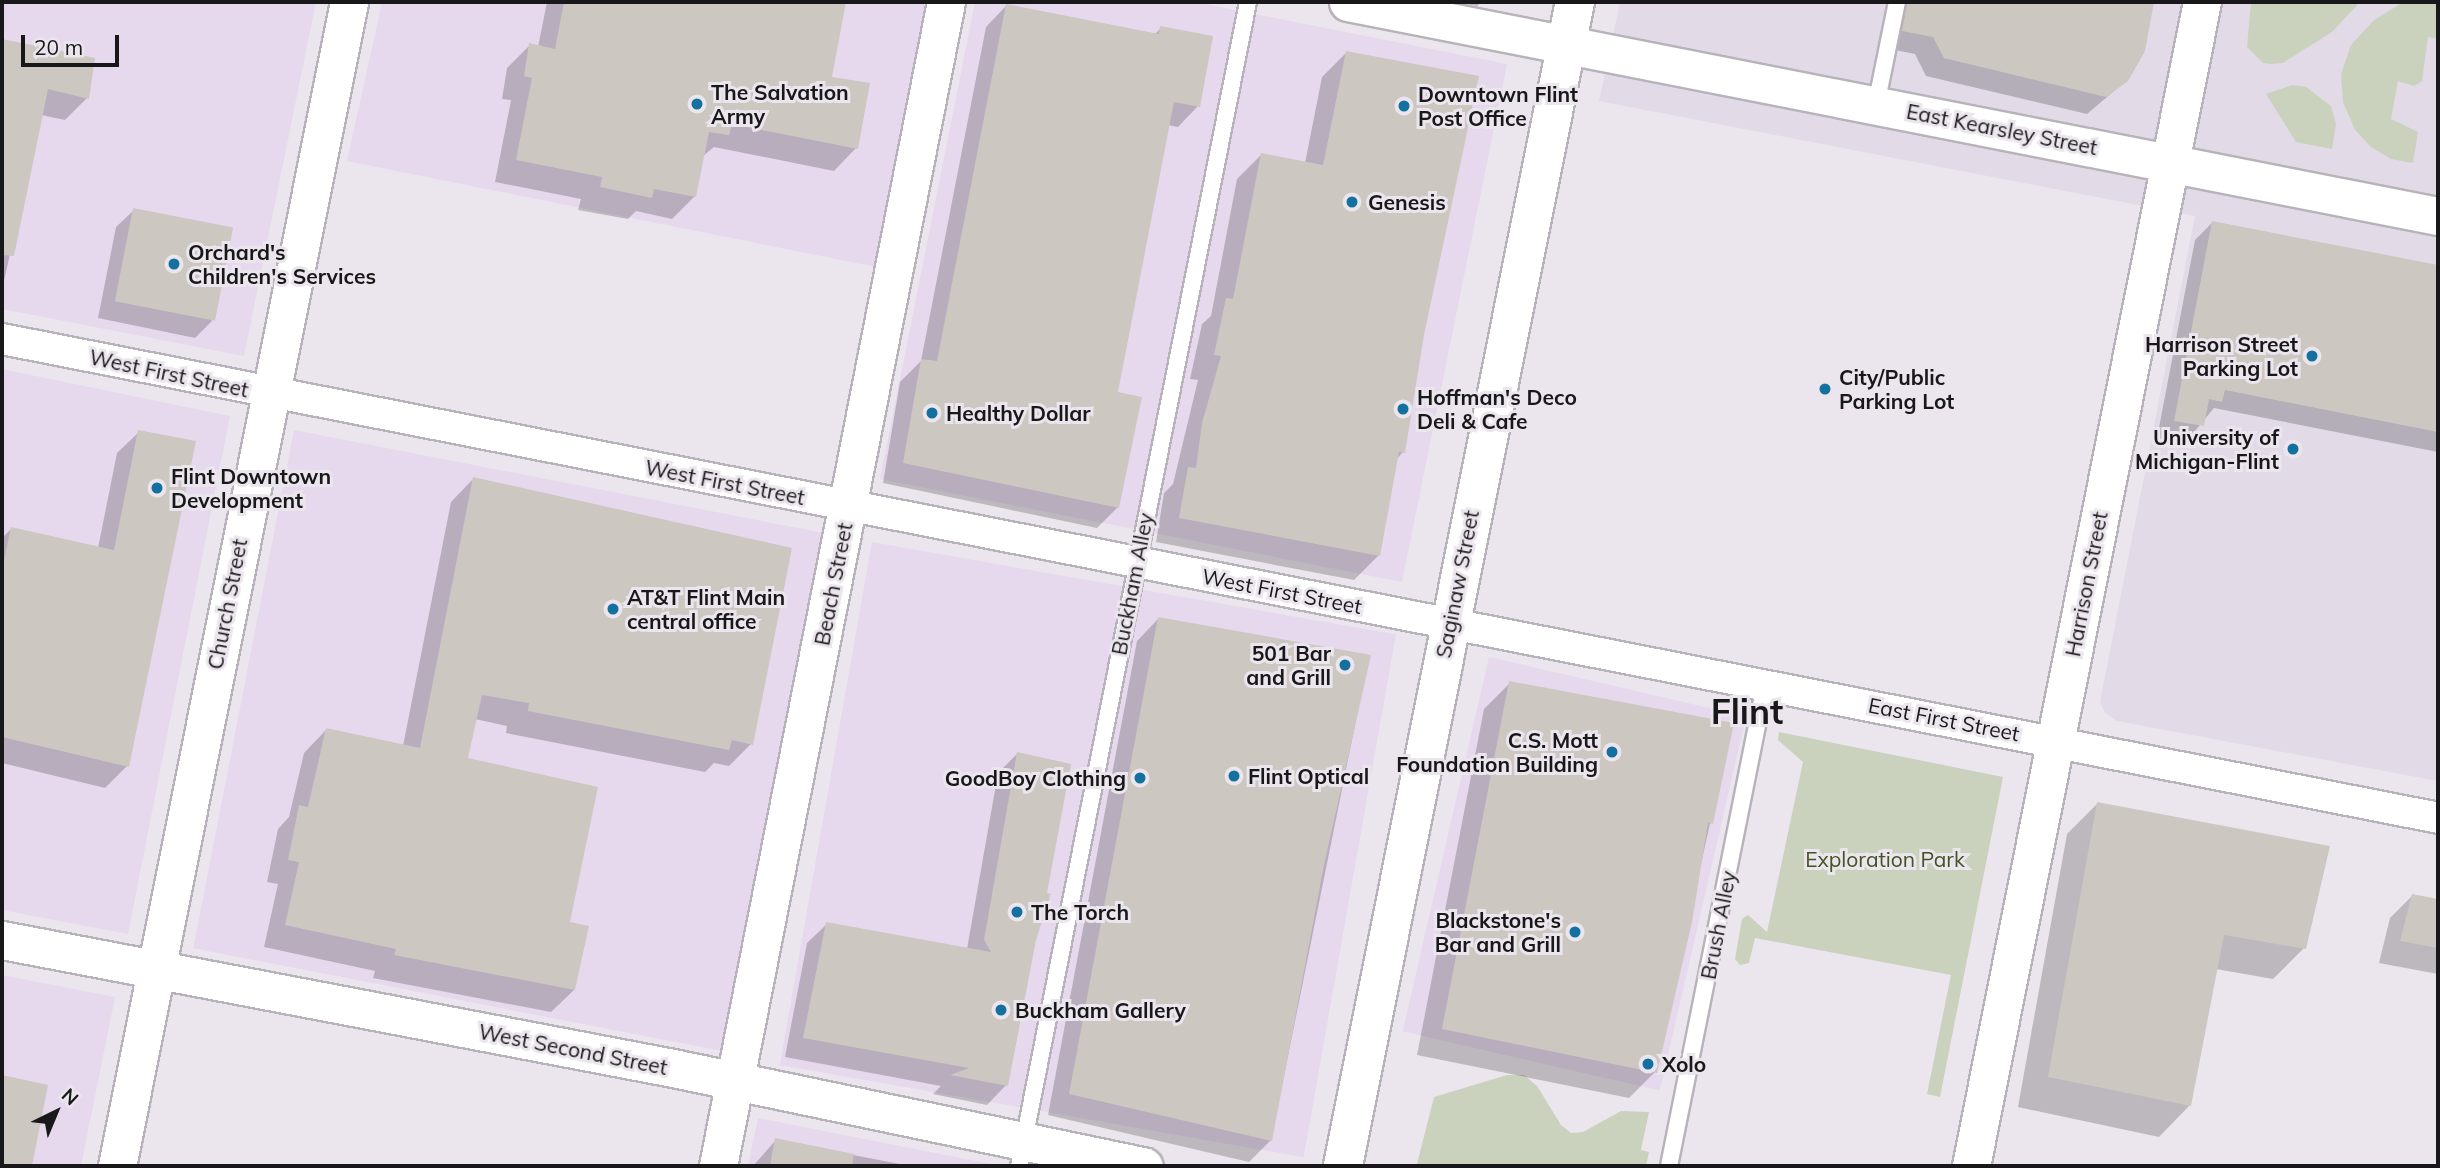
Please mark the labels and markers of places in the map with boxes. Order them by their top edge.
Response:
place label: The Salvation Army [711,79,849,129]
place label: Downtown Flint Post Office [1418,81,1578,131]
marker: The Salvation Army [689,96,705,112]
marker: Downtown Flint Post Office [1396,98,1412,114]
place label: Genesis [1368,189,1446,215]
marker: Genesis [1342,192,1362,212]
place label: Orchard's Children's Services [188,239,376,289]
marker: Orchard's Children's Services [166,256,182,272]
place label: Harrison Street Parking Lot [2145,331,2298,381]
marker: Harrison Street Parking Lot [2304,348,2320,364]
place label: City/Public Parking Lot [1839,364,1954,414]
marker: City/Public Parking Lot [1817,381,1833,397]
place label: Hoffman's Deco Deli & Cafe [1417,384,1577,434]
place label: Healthy Dollar [946,400,1091,426]
marker: Hoffman's Deco Deli & Cafe [1395,401,1411,417]
marker: Healthy Dollar [924,405,940,421]
place label: University of Michigan-Flint [2135,424,2279,474]
marker: University of Michigan-Flint [2285,441,2301,457]
place label: Flint Downtown Development [171,463,331,513]
marker: Flint Downtown Development [149,480,165,496]
place label: AT&T Flint Main central office [627,584,785,634]
marker: AT&T Flint Main central office [605,601,621,617]
place label: 501 Bar and Grill [1246,640,1331,690]
marker: 501 Bar and Grill [1337,657,1353,673]
place label: C.S. Mott Foundation Building [1396,727,1598,777]
marker: C.S. Mott Foundation Building [1604,744,1620,760]
place label: Flint Optical [1248,763,1369,789]
place label: GoodBoy Clothing [945,765,1126,791]
marker: Flint Optical [1226,768,1242,784]
marker: GoodBoy Clothing [1132,770,1148,786]
place label: The Torch [1031,899,1129,925]
marker: The Torch [1009,904,1025,920]
place label: Blackstone's Bar and Grill [1435,907,1561,957]
marker: Blackstone's Bar and Grill [1567,924,1583,940]
place label: Buckham Gallery [1015,997,1186,1023]
marker: Buckham Gallery [993,1002,1009,1018]
place label: Xolo [1662,1051,1706,1077]
marker: Xolo [1640,1056,1656,1072]

